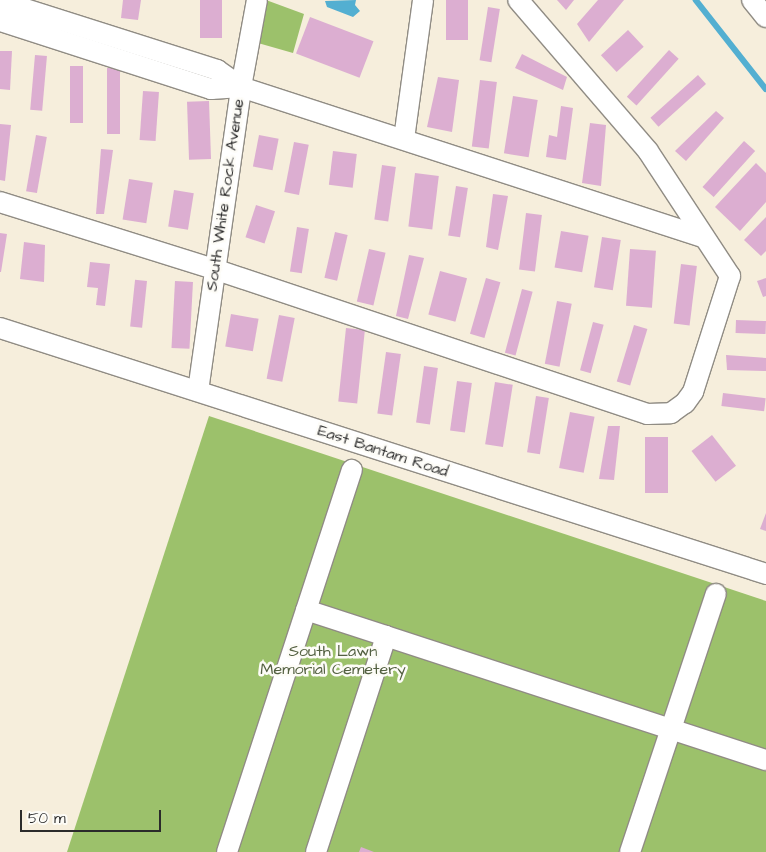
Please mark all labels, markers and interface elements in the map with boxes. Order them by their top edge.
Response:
street label: South White Rock Avenue [202,98,248,292]
street label: East Bantam Road [315,421,451,481]
park label: South Lawn Memorial Cemetery [260,641,406,679]
scale bar [22,800,164,832]
text: 50 m [28,808,66,829]

